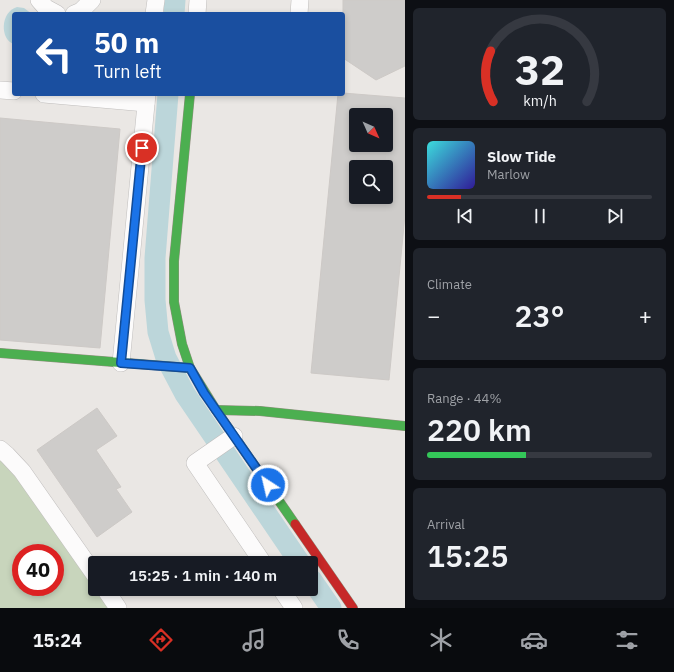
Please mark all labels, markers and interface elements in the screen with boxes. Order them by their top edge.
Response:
text: 50 m [94,24,159,61]
icon: left [28,28,80,80]
text: 32 [515,42,564,96]
text: Turn left [94,60,162,83]
text: km/h [523,91,556,110]
north arrow [349,108,393,152]
map controls [349,108,393,204]
pin [125,131,159,165]
icon: arrive [131,137,153,159]
text: Slow Tide [487,147,556,166]
button: search [349,160,393,204]
text: Marlow [487,166,530,183]
icon: previous [454,205,476,227]
icon: pause [529,205,551,227]
icon: next [604,205,626,227]
text: Climate [427,276,472,293]
text: 23° [514,296,565,335]
text: − [427,301,440,330]
text: + [639,301,652,330]
text: Range · 44% [427,390,501,407]
text: 220 km [427,410,532,449]
position arrow [247,464,289,506]
text: Arrival [427,516,465,533]
text: 15:25 [427,536,509,575]
speed limit sign: 40 [12,544,64,596]
text: 15:25 · 1 min · 140 m [129,566,277,585]
icon: directions [147,626,175,654]
icon: music [240,626,268,654]
icon: phone [334,626,362,654]
icon: climate [427,626,455,654]
icon: car [520,626,548,654]
icon: filters [613,626,641,654]
text: 15:24 [33,629,82,652]

